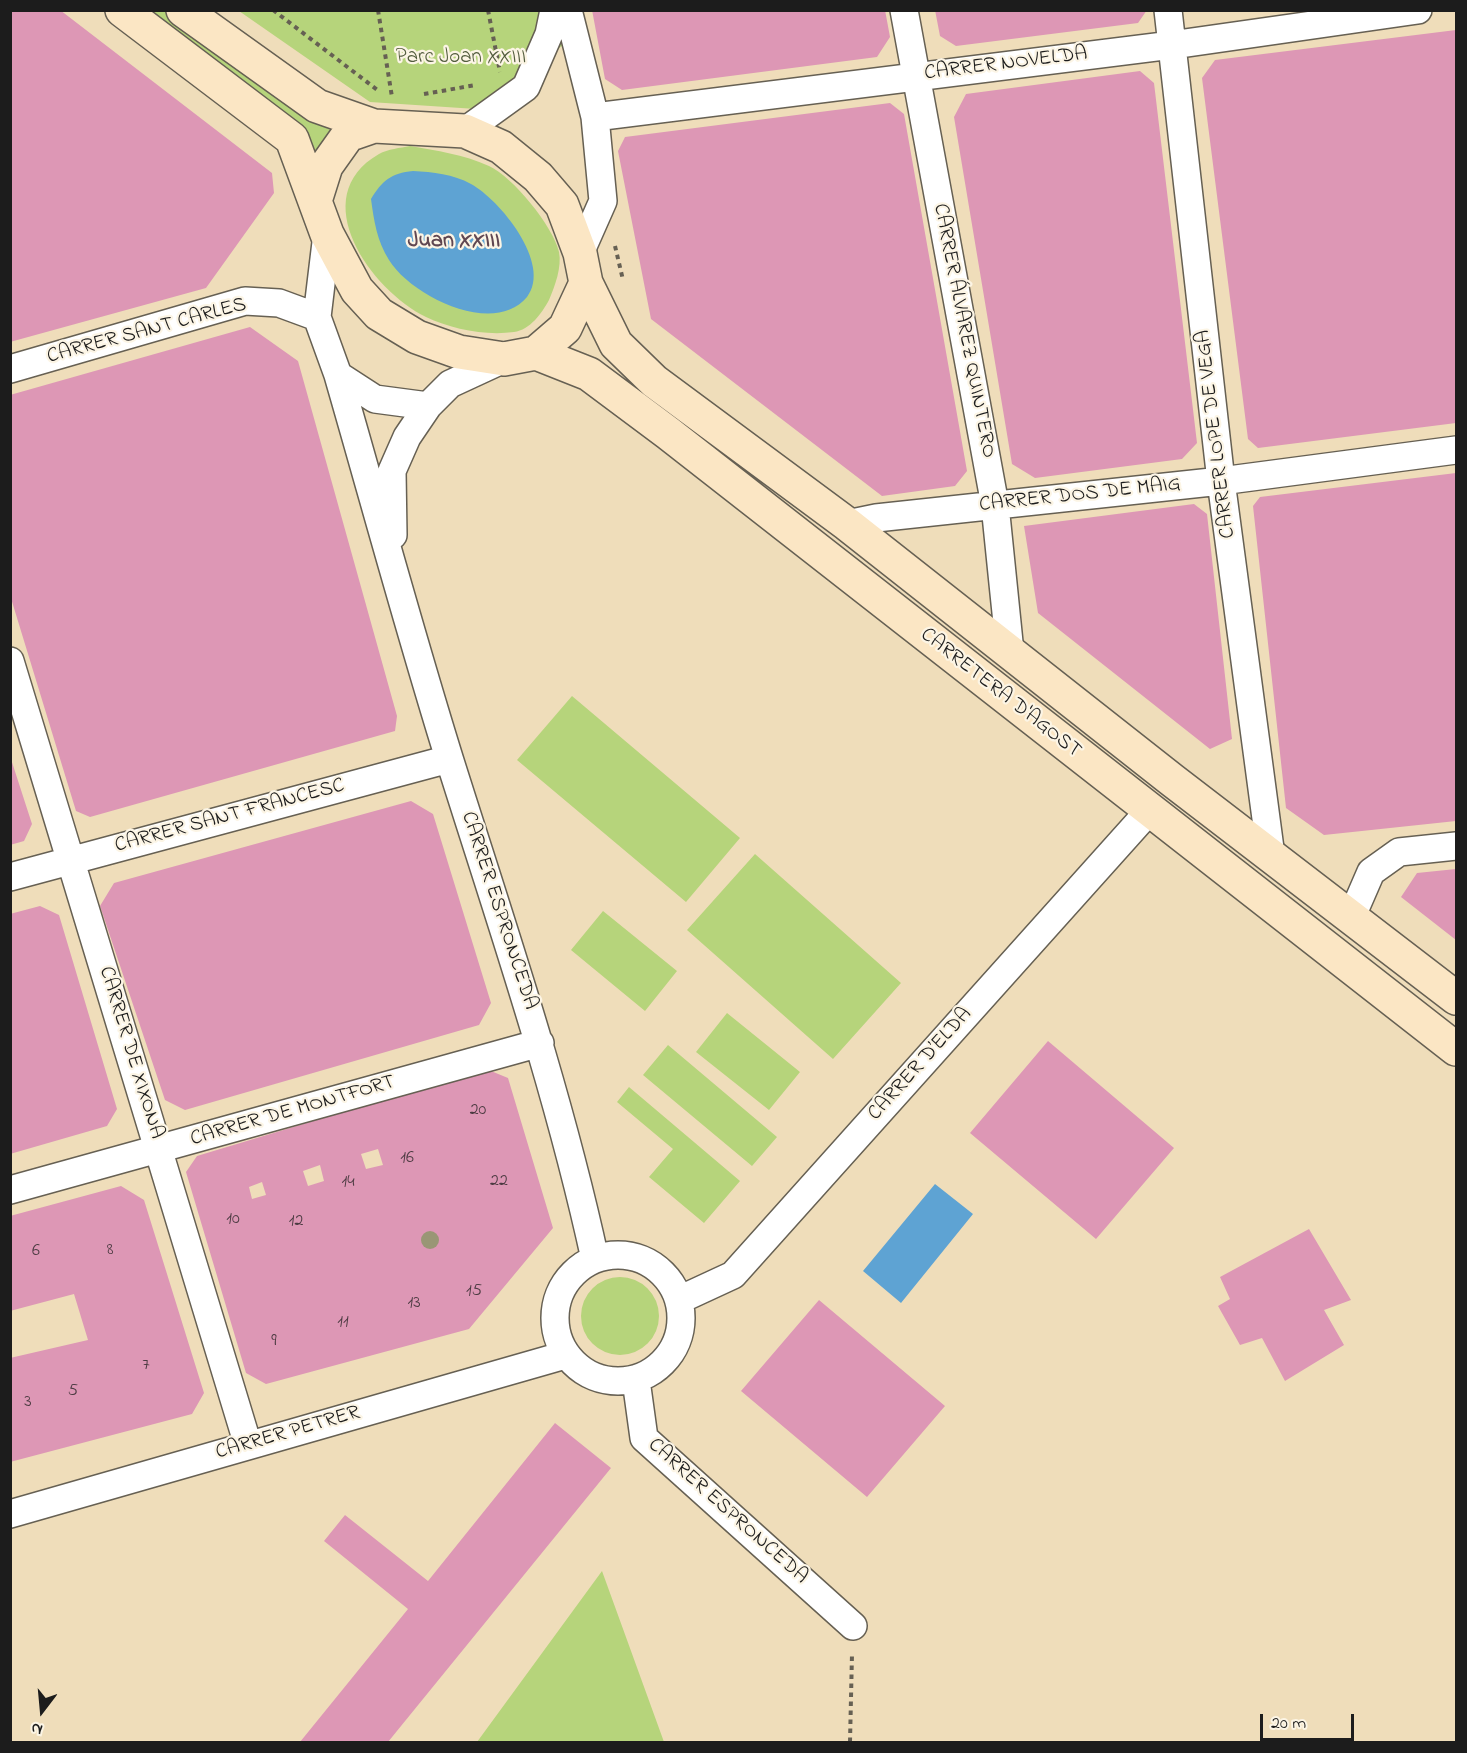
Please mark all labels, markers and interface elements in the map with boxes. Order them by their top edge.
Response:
street label: CARRER NOVELDA [923,43,1089,87]
park label: Parc Joan XXIII [396,46,526,72]
street label: CARRER ÁLVAREZ QUINTERO [926,202,1000,460]
district label: Juan XXIII [408,229,500,255]
street label: CARRER SANT CARLES [45,293,249,371]
street label: CARRER LOPE DE VEGA [1192,328,1242,540]
street label: CARRER DOS DE MAIG [978,473,1182,519]
street label: CARRETERA D'AGOST [914,623,1086,765]
street label: CARRER SANT FRANCESC [112,774,348,860]
street label: CARRER ESPRONCEDA [454,809,542,1013]
street label: CARRER DE XIXONA [92,964,168,1142]
street label: CARRER D’ELDA [864,1003,978,1127]
street label: CARRER DE MONTFORT [188,1071,398,1153]
house number: 20 [470,1100,486,1122]
house number: 16 [400,1148,414,1170]
house number: 22 [490,1171,508,1193]
house number: 14 [341,1172,355,1194]
house number: 10 [226,1209,240,1231]
house number: 12 [289,1211,303,1233]
house number: 8 [107,1240,113,1262]
house number: 6 [32,1241,40,1263]
house number: 15 [466,1281,482,1303]
house number: 13 [407,1293,421,1315]
house number: 11 [337,1312,349,1334]
house number: 9 [271,1331,277,1353]
house number: 7 [142,1355,150,1377]
house number: 5 [68,1381,78,1403]
house number: 3 [24,1392,32,1414]
street label: CARRER PETRER [213,1401,363,1467]
street label: CARRER ESPRONCEDA [642,1433,812,1591]
north arrow [12,1681,72,1741]
scale bar [1263,1702,1358,1740]
text: 20 m [1271,1711,1306,1737]
text: N [29,1715,46,1741]

